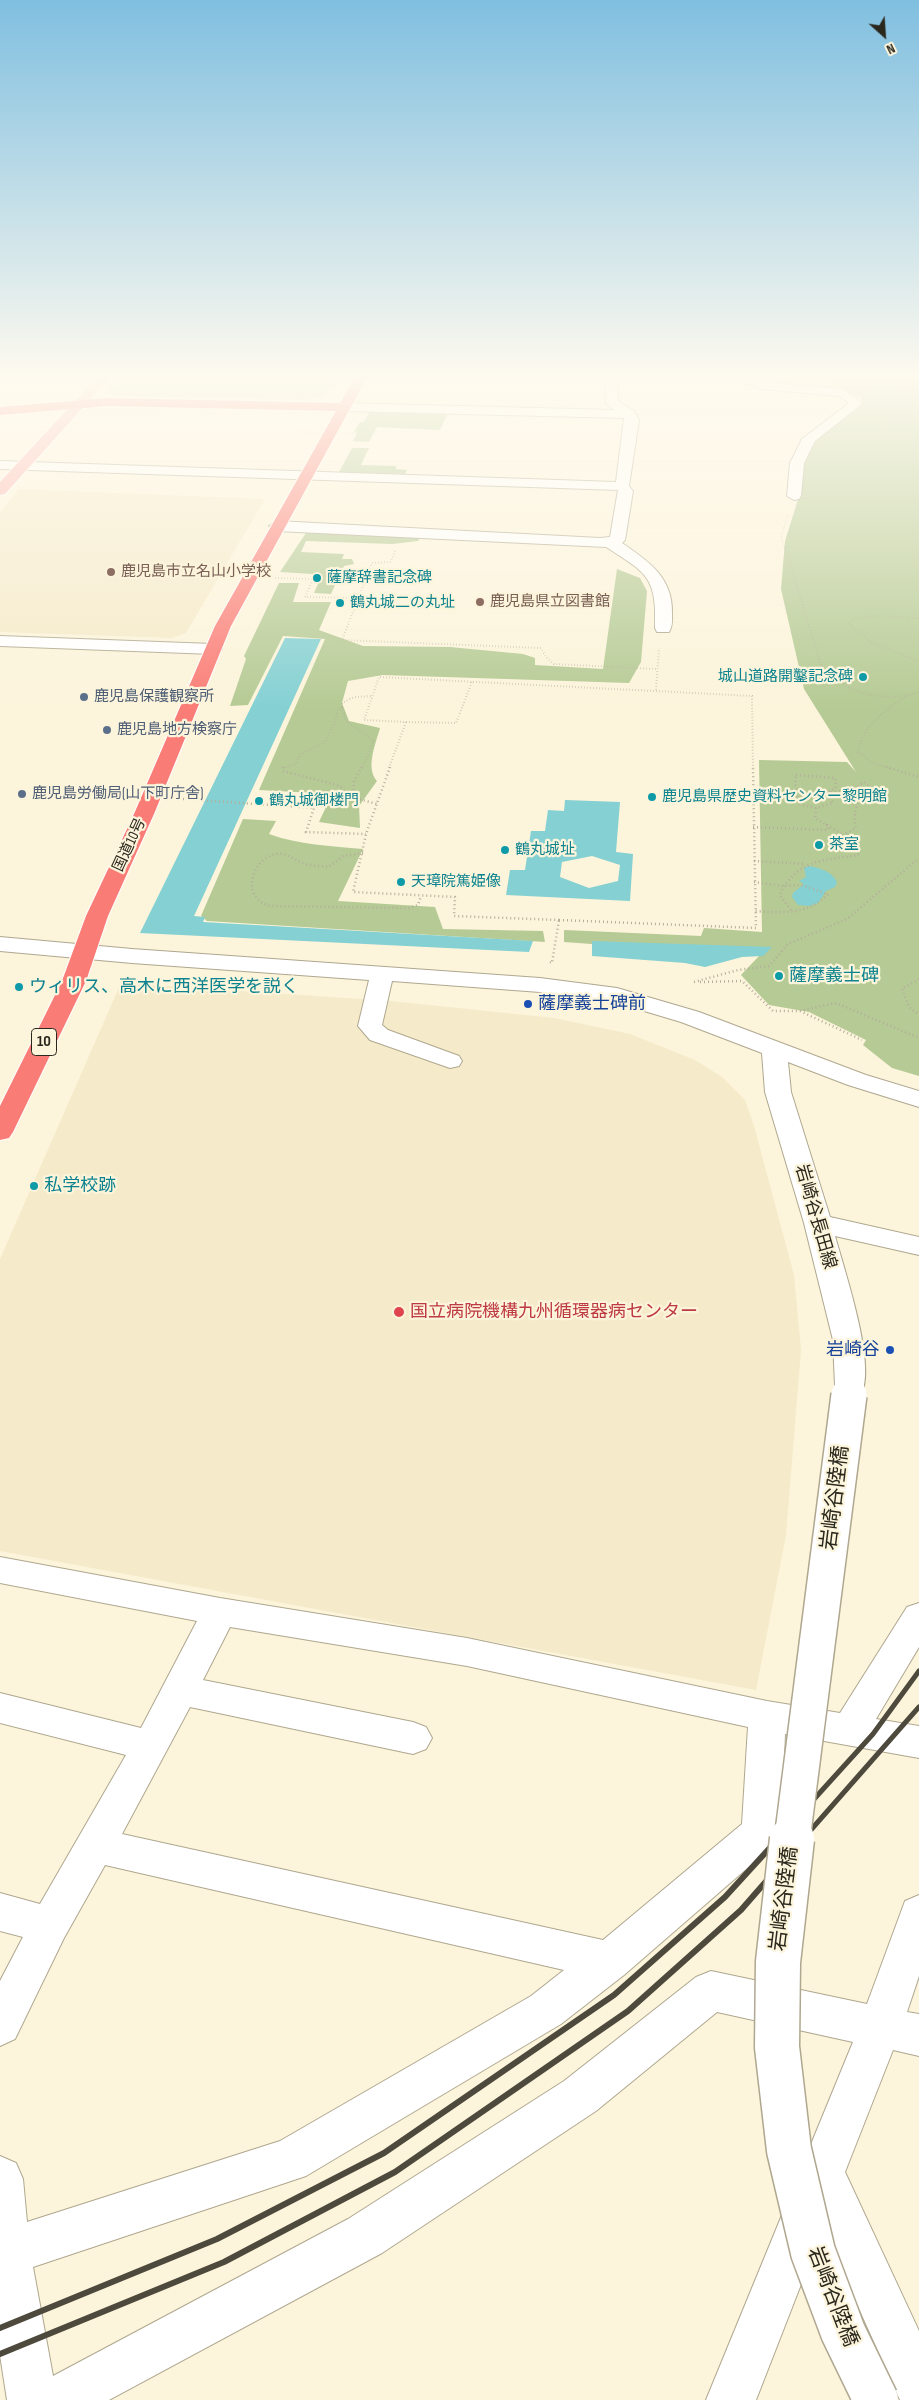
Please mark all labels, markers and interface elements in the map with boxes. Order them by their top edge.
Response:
north arrow [859,10,909,60]
text: N [884,40,898,58]
place label: 鹿児島市立名山小学校 [121,563,271,581]
marker: 鹿児島市立名山小学校 [105,566,117,578]
place label: 薩摩辞書記念碑 [327,569,432,587]
marker: 薩摩辞書記念碑 [311,572,323,584]
place label: 鹿児島県立図書館 [490,593,610,611]
place label: 鶴丸城二の丸址 [350,594,455,612]
marker: 鹿児島県立図書館 [474,596,486,608]
marker: 鶴丸城二の丸址 [334,597,346,609]
place label: 城山道路開鑿記念碑 [718,668,853,686]
marker: 城山道路開鑿記念碑 [857,671,869,683]
place label: 鹿児島保護観察所 [94,688,214,706]
marker: 鹿児島保護観察所 [78,691,90,703]
place label: 鹿児島地方検察庁 [117,721,237,739]
marker: 鹿児島地方検察庁 [101,724,113,736]
place label: 鹿児島労働局(山下町庁舎) [32,785,203,803]
marker: 鹿児島労働局(山下町庁舎) [16,788,28,800]
place label: 鹿児島県歴史資料センター黎明館 [662,788,887,806]
marker: 鹿児島県歴史資料センター黎明館 [646,791,658,803]
place label: 鶴丸城御楼門 [269,792,359,810]
marker: 鶴丸城御楼門 [253,795,265,807]
street label: 国道10号 [110,815,150,875]
place label: 茶室 [829,836,859,854]
marker: 茶室 [813,839,825,851]
place label: 鶴丸城址 [515,841,575,859]
marker: 鶴丸城址 [499,844,511,856]
place label: 天璋院篤姫像 [411,873,501,891]
marker: 天璋院篤姫像 [395,876,407,888]
place label: 薩摩義士碑 [789,965,879,987]
marker: 薩摩義士碑 [773,970,785,982]
place label: ウィリス、高木に西洋医学を説く [29,976,299,998]
marker: ウィリス、高木に西洋医学を説く [13,981,25,993]
place label: 薩摩義士碑前 [538,993,646,1015]
marker: 薩摩義士碑前 [522,998,534,1010]
road number: 10 [32,1028,56,1056]
street label: 岩崎谷長田線 [790,1162,840,1272]
place label: 私学校跡 [44,1175,116,1197]
marker: 私学校跡 [28,1180,40,1192]
place label: 国立病院機構九州循環器病センター [410,1301,698,1323]
marker: 国立病院機構九州循環器病センター [392,1305,406,1319]
place label: 岩崎谷 [826,1339,880,1361]
marker: 岩崎谷 [884,1344,896,1356]
street label: 岩崎谷陸橋 [817,1444,855,1552]
street label: 岩崎谷陸橋 [766,1845,804,1953]
street label: 岩崎谷陸橋 [801,2243,863,2351]

